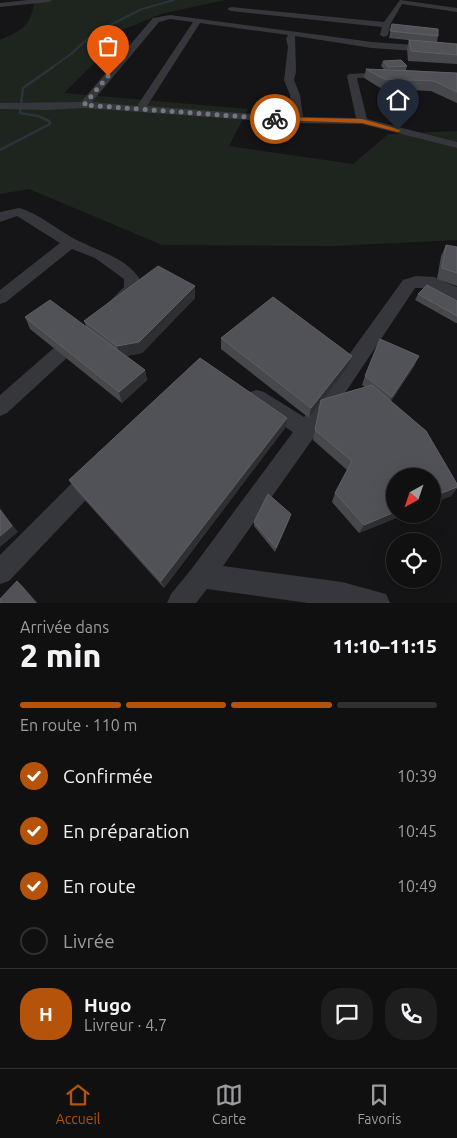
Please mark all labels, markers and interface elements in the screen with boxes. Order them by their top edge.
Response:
pin [87,25,129,76]
icon: bag [94,32,122,60]
pin [377,79,419,130]
icon: home [384,86,412,114]
courier [250,94,300,144]
icon: bike [261,105,289,133]
north arrow [386,468,441,522]
map controls [386,468,441,588]
button: locate [386,533,441,588]
text: Arrivée dans [20,618,109,636]
text: 11:10–11:15 [332,635,437,657]
text: 2 min [20,637,101,673]
text: En route · 110 m [20,716,137,734]
icon: check [20,762,48,790]
text: Confirmée [63,765,153,787]
text: 10:39 [397,767,437,785]
icon: check [20,817,48,845]
text: En préparation [63,820,190,842]
text: 10:45 [397,822,437,840]
icon: check [20,872,48,900]
text: En route [63,875,136,897]
text: 10:49 [397,877,437,895]
text: Livrée [63,930,115,952]
button: chat [321,988,373,1040]
button: phone [385,988,437,1040]
text: Hugo [84,994,132,1016]
text: H [39,1003,53,1025]
text: Livreur · 4.7 [84,1016,167,1034]
tab: Accueil [56,1081,101,1127]
tab: Carte [212,1081,246,1127]
tab: Favoris [358,1081,401,1127]

